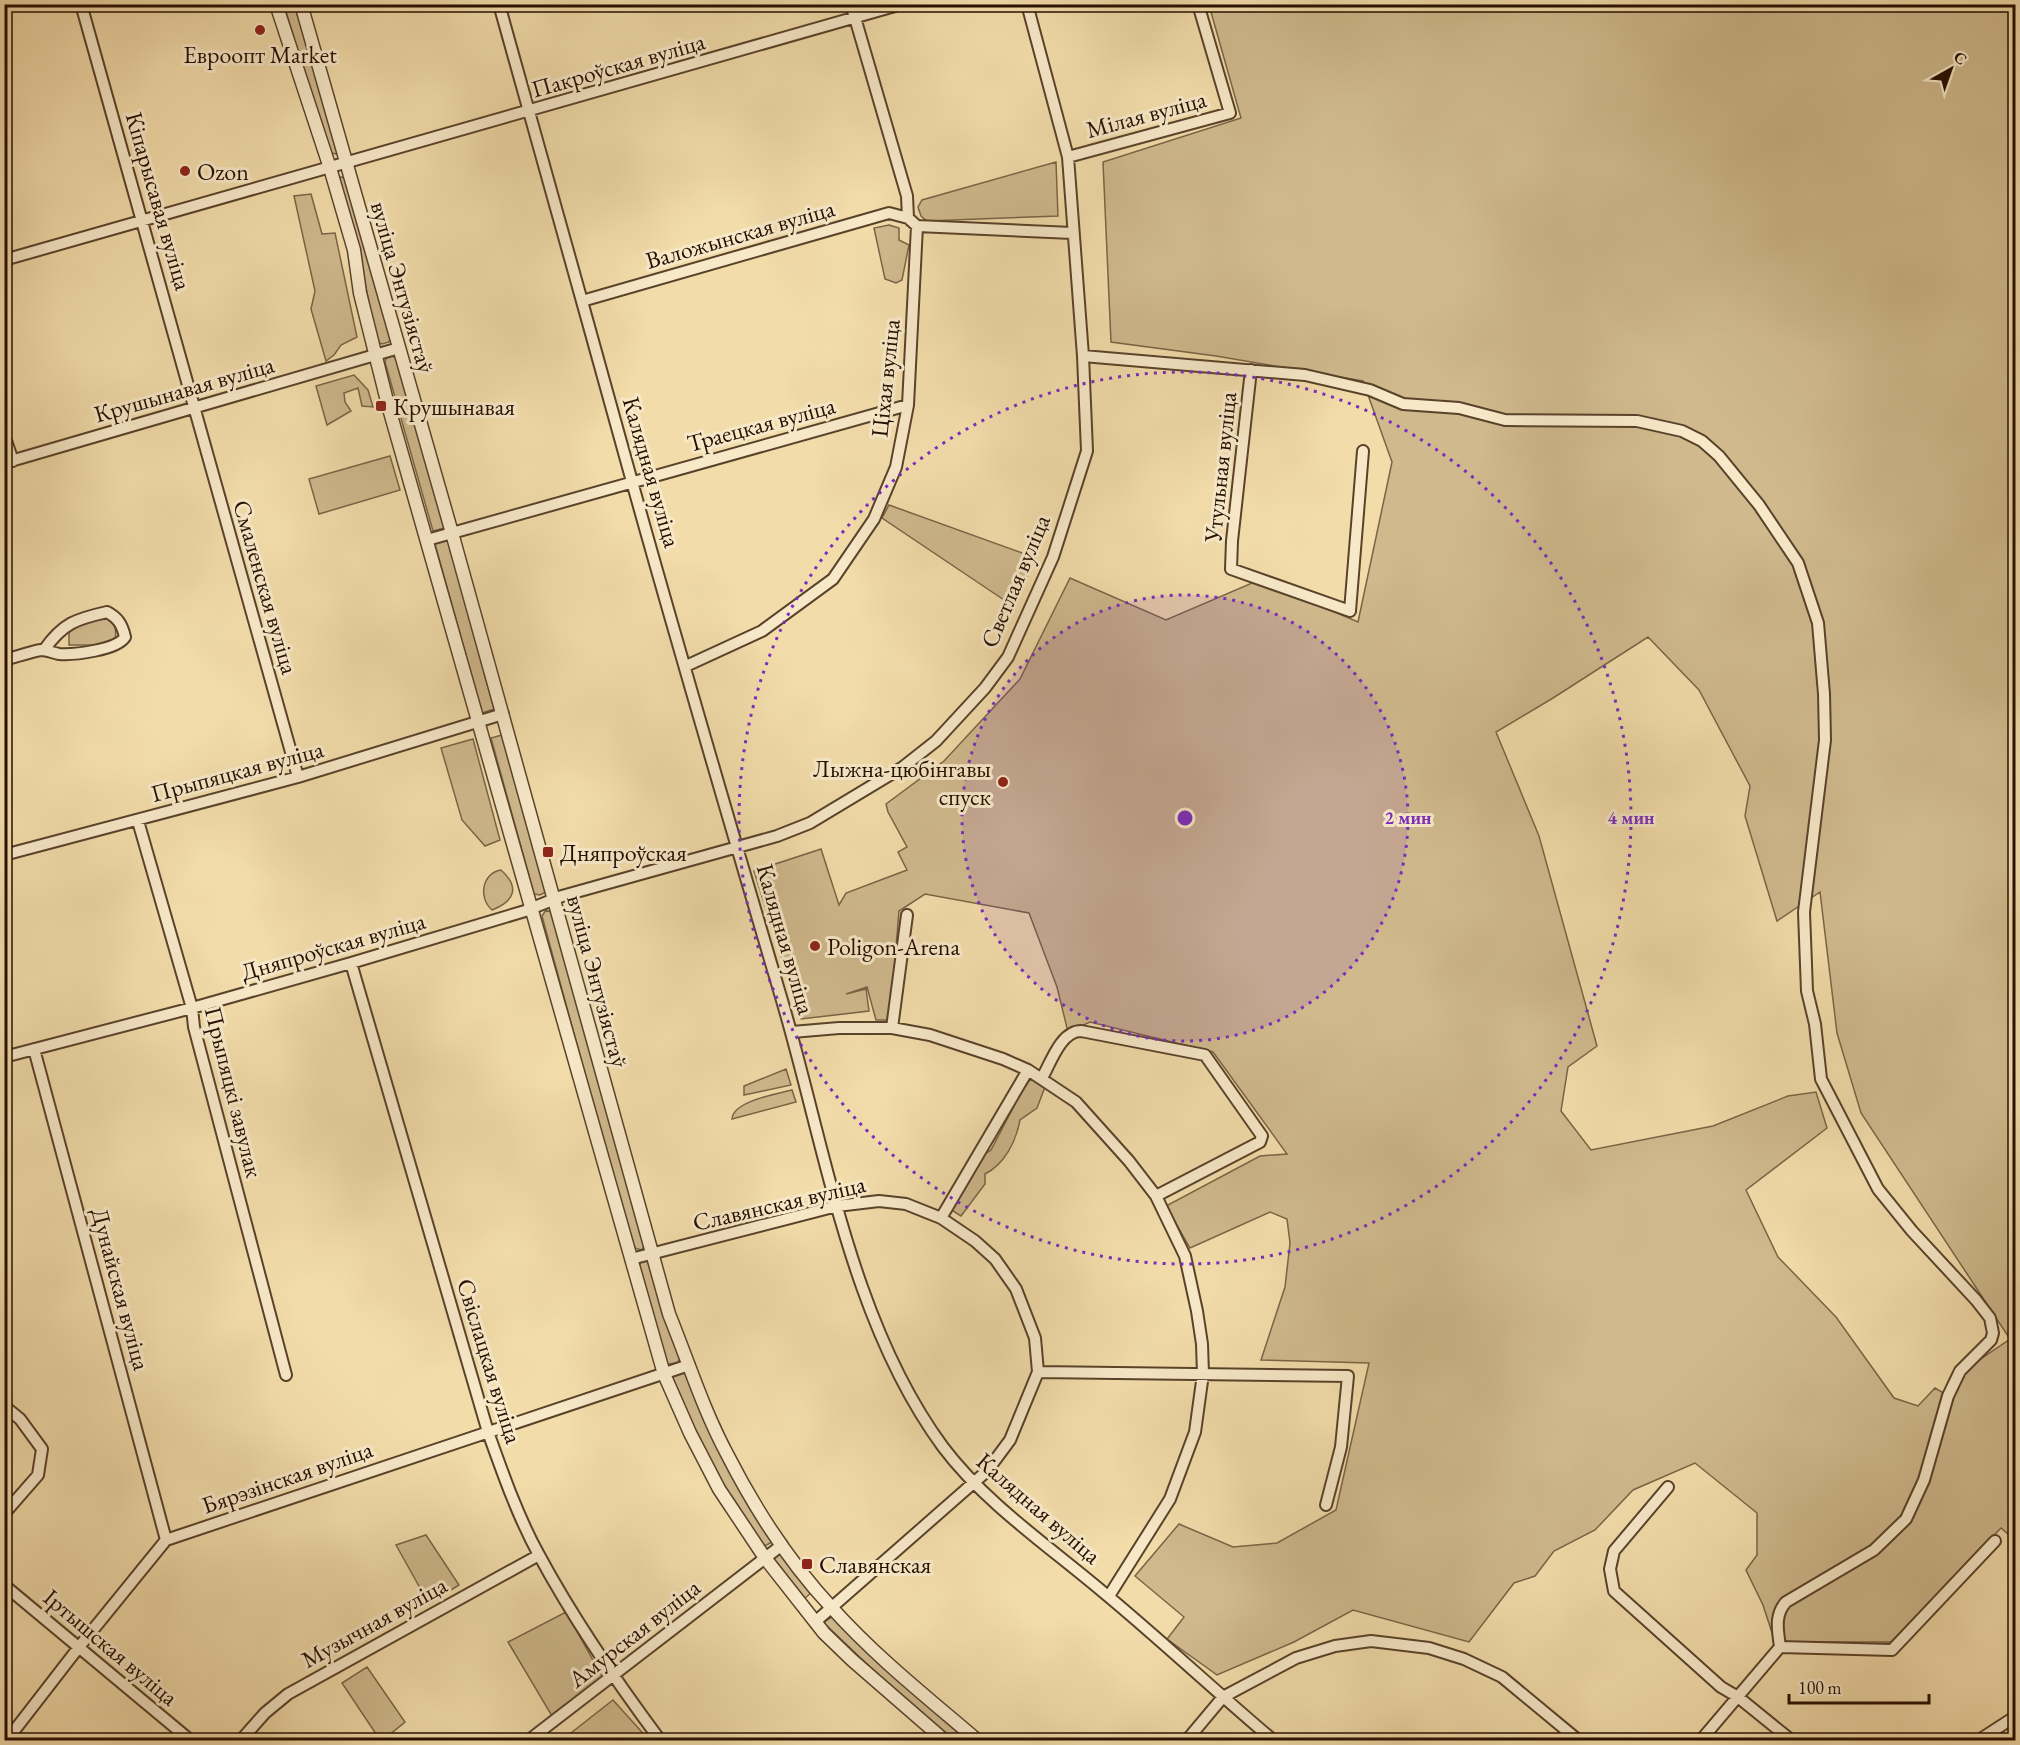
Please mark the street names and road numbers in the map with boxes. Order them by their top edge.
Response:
street label: Пакроўская вуліца [528,25,709,105]
street label: Мілая вуліца [1082,83,1210,145]
street label: Кіпарысавая вуліца [119,108,199,294]
street label: Валожынская вуліца [642,192,838,276]
street label: вуліца Энтузіястаў [364,198,442,377]
street label: Ціхая вуліца [863,317,907,439]
street label: Крушынавая вуліца [90,348,278,430]
street label: Траецкая вуліца [683,389,839,459]
street label: Утульная вуліца [1197,390,1243,545]
street label: Калядная вуліца [616,393,688,551]
street label: Смаленская вуліца [226,496,306,678]
street label: Светлая вуліца [973,509,1057,652]
street label: Прыпяцкая вуліца [147,733,327,809]
street label: Калядная вуліца [750,860,822,1018]
street label: вуліца Энтузіястаў [560,891,636,1071]
street label: Дняпроўская вуліца [237,905,429,987]
street label: Прыпяцкі завулак [198,1003,270,1181]
street label: Славянская вуліца [690,1168,869,1238]
street label: Дунайская вуліца [84,1204,158,1374]
street label: Свіслацкая вуліца [450,1275,530,1448]
street label: Бярэзінская вуліца [198,1433,377,1521]
street label: Калядная вуліца [970,1445,1108,1571]
street label: Музычная вуліца [296,1569,453,1675]
street label: Амурская вуліца [561,1571,707,1695]
street label: Іртышская вуліца [37,1582,185,1713]

